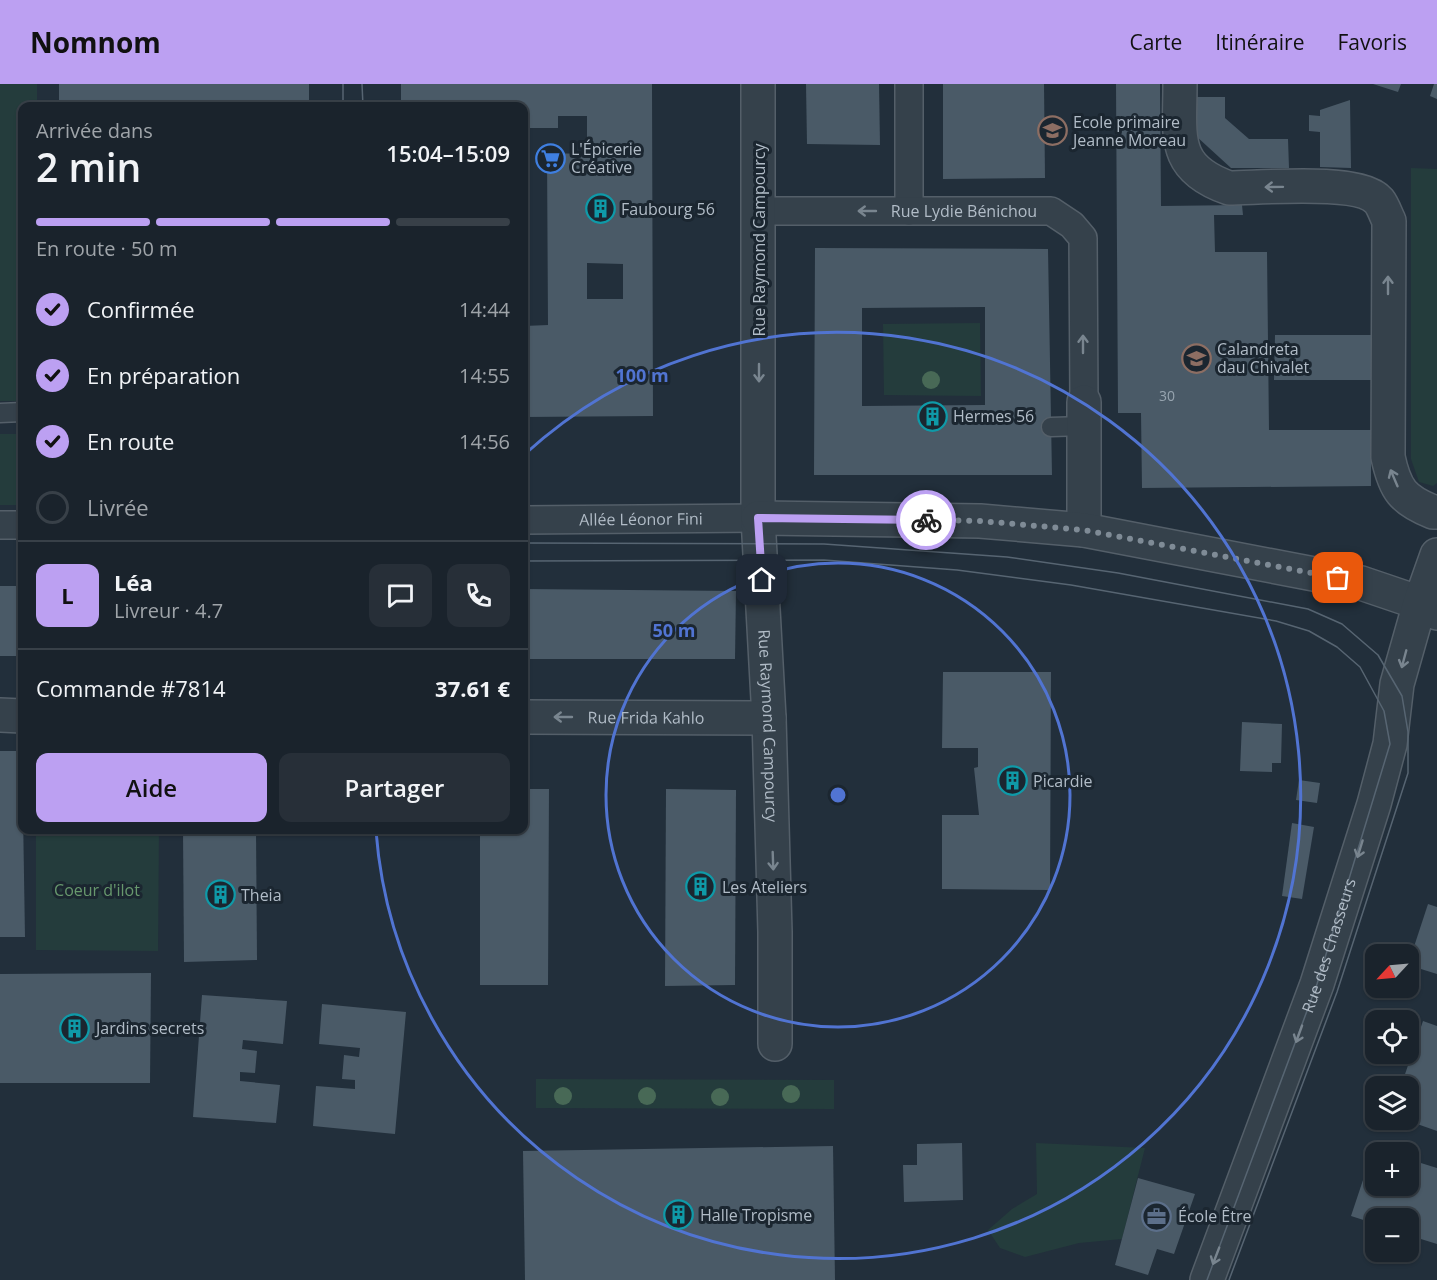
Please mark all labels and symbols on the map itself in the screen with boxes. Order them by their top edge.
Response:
place label: Ecole primaire Jeanne Moreau [1071,111,1186,151]
school or university icon: Ecole primaire Jeanne Moreau [1036,115,1068,147]
place label: L'Épicerie Créative [571,138,642,178]
supermarket icon: L'Épicerie Créative [534,142,566,174]
street label: Rue Raymond Campourcy [748,143,770,337]
one-way arrow [1264,182,1284,193]
building icon: Faubourg 56 [584,193,616,225]
place label: Faubourg 56 [621,198,715,220]
street label: Rue Lydie Bénichou [891,200,1037,222]
one-way arrow [857,205,877,217]
one-way arrow [1382,275,1394,295]
one-way arrow [1077,334,1089,354]
place label: Calandreta dau Chivalet [1217,338,1309,378]
school or university icon: Calandreta dau Chivalet [1180,342,1212,374]
text: 100 m [615,363,669,387]
one-way arrow [753,363,765,383]
house number: 30 [1159,386,1175,405]
building icon: Hermes 56 [916,400,948,432]
place label: Hermes 56 [953,405,1034,427]
one-way arrow [1388,470,1400,488]
courier [896,490,956,550]
street label: Allée Léonor Fini [579,507,703,531]
pin [1312,552,1363,603]
pin [736,554,787,605]
text: 50 m [653,618,695,642]
street label: Rue Raymond Campourcy [753,629,783,823]
one-way arrow [1398,649,1409,668]
street label: Rue Frida Kahlo [588,706,704,729]
one-way arrow [554,711,574,723]
building icon: Picardie [996,765,1028,797]
place label: Picardie [1033,770,1093,792]
centre of rings [828,785,848,805]
one-way arrow [1353,839,1364,858]
one-way arrow [767,850,778,870]
building icon: Les Ateliers [685,871,717,903]
street label: Rue des Chasseurs [1296,875,1361,1016]
place label: Les Ateliers [722,876,807,898]
park label: Coeur d'ilot [54,879,140,901]
building icon: Theia [204,879,236,911]
place label: Theia [241,884,282,906]
north arrow [1365,944,1419,998]
building icon: Jardins secrets [59,1012,91,1044]
place label: Jardins secrets [94,1017,204,1039]
one-way arrow [1292,1024,1303,1043]
building icon: Halle Tropisme [663,1199,695,1231]
office icon: École Être [1141,1200,1173,1232]
place label: Halle Tropisme [700,1204,812,1226]
place label: École Être [1178,1205,1251,1227]
one-way arrow [1210,1246,1221,1265]

